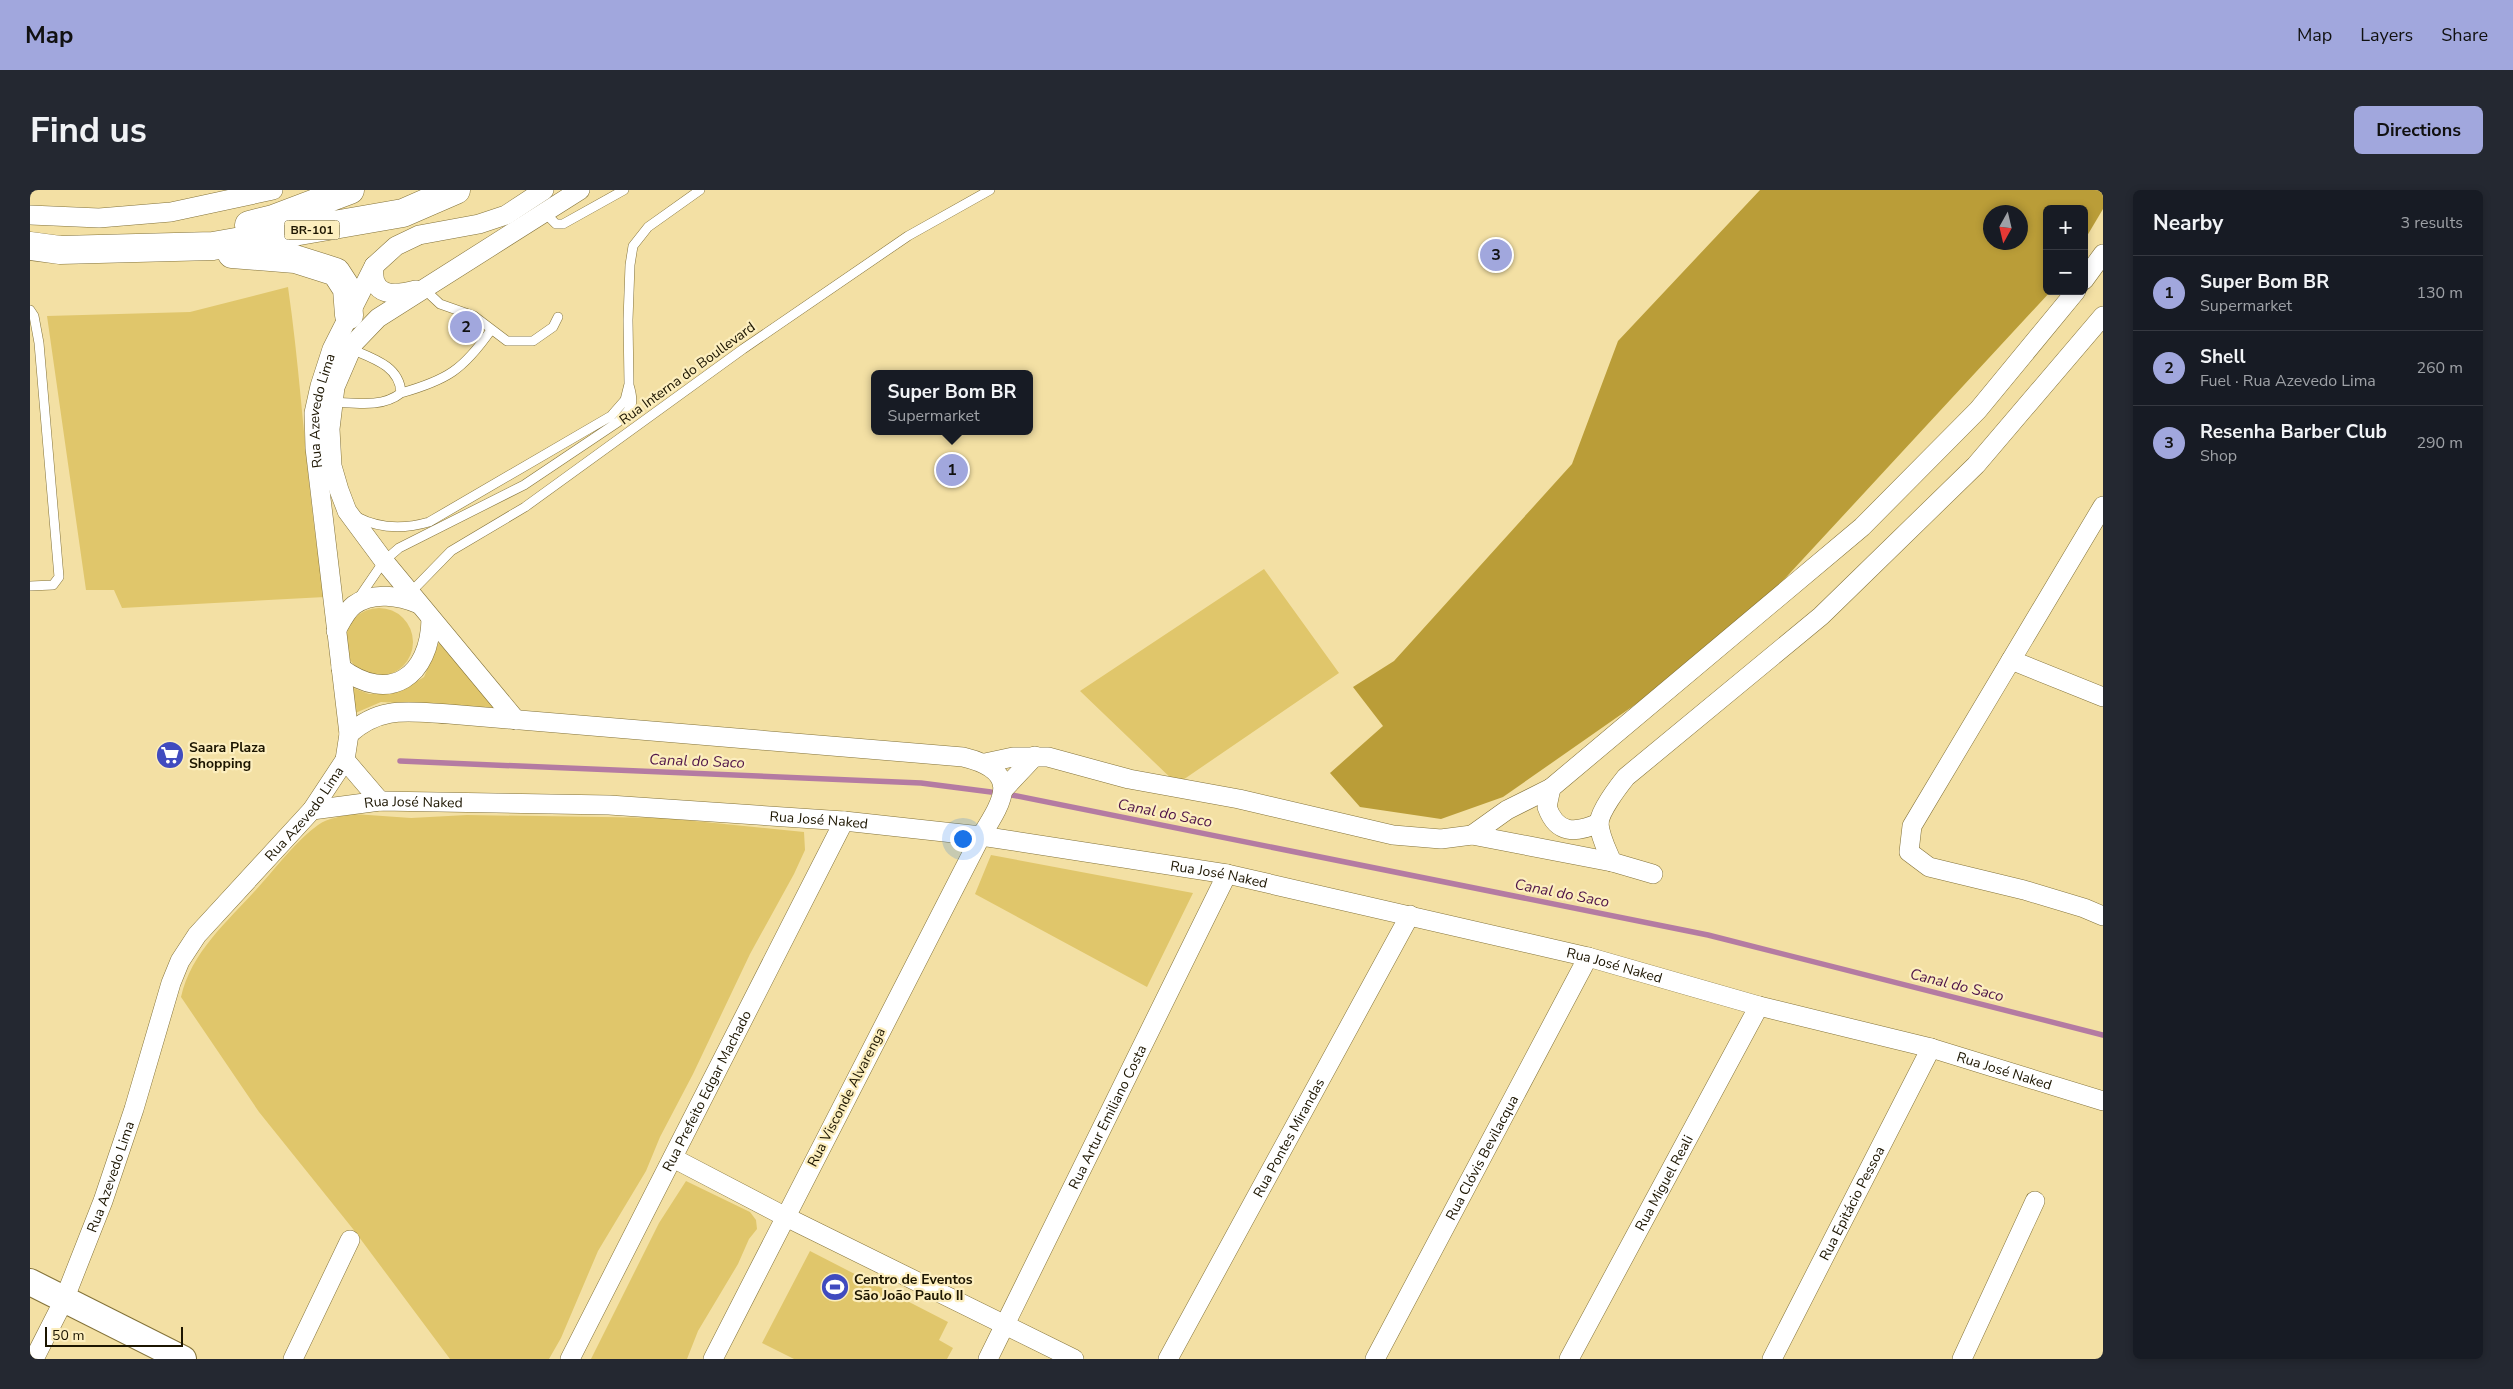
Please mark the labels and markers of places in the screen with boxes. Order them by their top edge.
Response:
pin: 3 [1480,236,1512,274]
pin: 2 [450,308,482,346]
pin: 1 [936,451,968,489]
place label: Saara Plaza Shopping [189,738,265,773]
supermarket icon: Saara Plaza Shopping [155,740,185,770]
place label: Centro de Eventos São João Paulo II [854,1270,973,1305]
sports icon: Centro de Eventos São João Paulo II [820,1272,850,1302]

